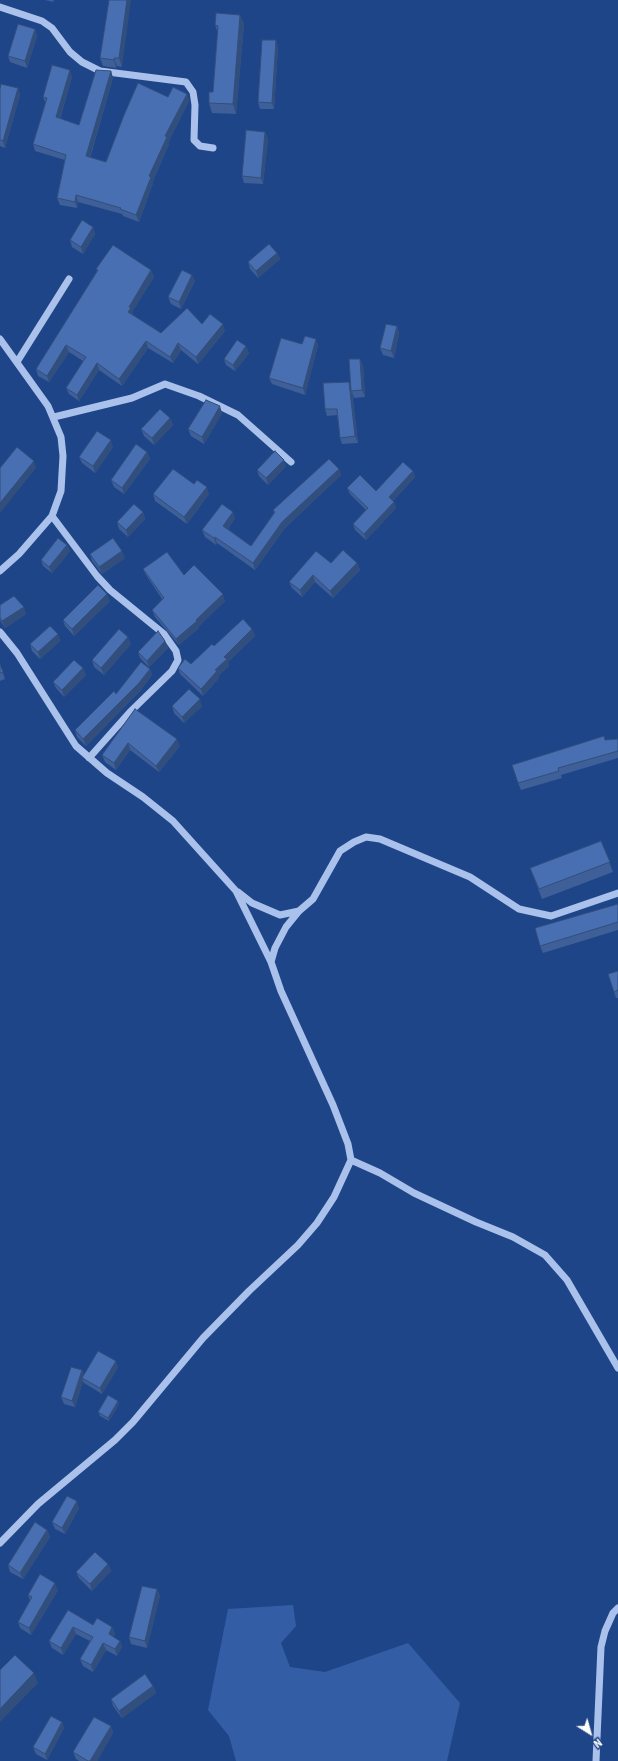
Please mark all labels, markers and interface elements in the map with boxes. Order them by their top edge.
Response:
north arrow [570,1713,610,1753]
text: N [590,1735,605,1751]

